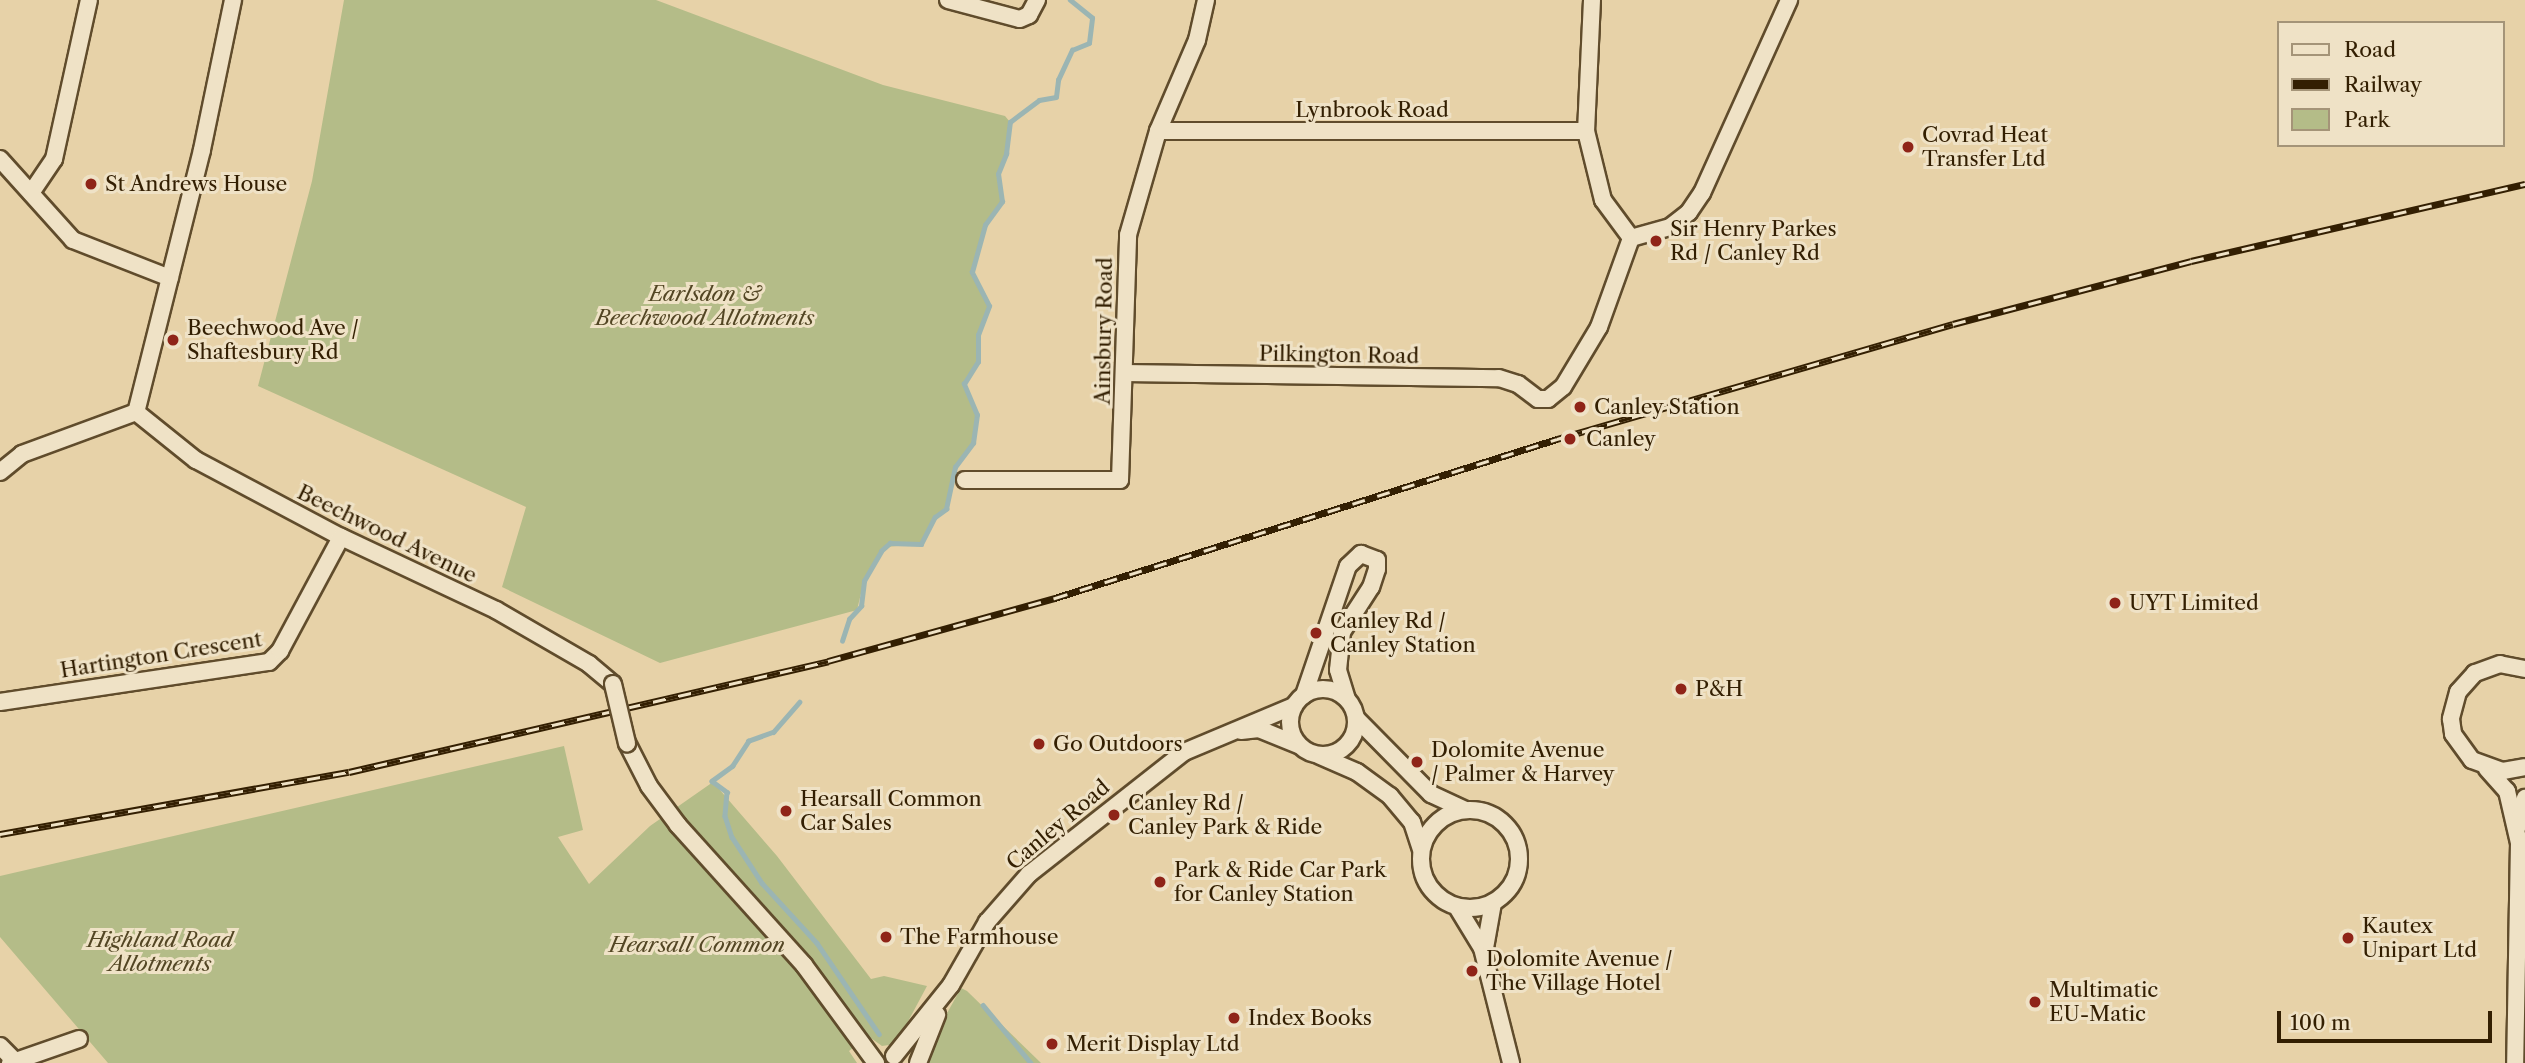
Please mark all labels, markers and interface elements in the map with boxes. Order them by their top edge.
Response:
legend [2276,21,2504,147]
text: Road [2344,37,2396,62]
text: Railway [2344,72,2422,97]
street label: Lynbrook Road [1295,97,1449,123]
text: Park [2344,107,2390,132]
place label: Covrad Heat Transfer Ltd [1922,122,2048,172]
marker: Covrad Heat Transfer Ltd [1900,139,1916,155]
place label: St Andrews House [105,171,288,197]
marker: St Andrews House [83,176,99,192]
place label: Sir Henry Parkes Rd / Canley Rd [1670,216,1838,266]
marker: Sir Henry Parkes Rd / Canley Rd [1648,233,1664,249]
street label: Ainsbury Road [1090,257,1118,405]
park label: Earlsdon & Beechwood Allotments [595,281,815,331]
place label: Beechwood Ave / Shaftesbury Rd [187,315,360,365]
marker: Beechwood Ave / Shaftesbury Rd [165,332,181,348]
street label: Pilkington Road [1259,341,1419,369]
place label: Canley Station [1594,394,1740,420]
marker: Canley Station [1572,399,1588,415]
place label: Canley [1586,426,1656,452]
marker: Canley [1560,429,1580,449]
street label: Beechwood Avenue [293,479,481,589]
place label: UYT Limited [2129,590,2259,616]
marker: UYT Limited [2107,595,2123,611]
place label: Canley Rd / Canley Station [1330,608,1476,658]
marker: Canley Rd / Canley Station [1308,625,1324,641]
street label: Hartington Crescent [58,627,264,683]
place label: P&H [1695,676,1743,702]
marker: P&H [1673,681,1689,697]
place label: Go Outdoors [1053,731,1183,757]
marker: Go Outdoors [1031,736,1047,752]
place label: Dolomite Avenue / Palmer & Harvey [1431,737,1615,787]
marker: Dolomite Avenue / Palmer & Harvey [1409,754,1425,770]
street label: Canley Road [1001,774,1115,876]
place label: Hearsall Common Car Sales [800,786,982,836]
place label: Canley Rd / Canley Park & Ride [1128,790,1323,840]
marker: Hearsall Common Car Sales [778,803,794,819]
marker: Canley Rd / Canley Park & Ride [1106,807,1122,823]
place label: Park & Ride Car Park for Canley Station [1174,857,1387,907]
marker: Park & Ride Car Park for Canley Station [1152,874,1168,890]
place label: Kautex Unipart Ltd [2362,913,2477,963]
place label: The Farmhouse [900,924,1058,950]
park label: Highland Road Allotments [87,927,233,977]
marker: The Farmhouse [878,929,894,945]
marker: Kautex Unipart Ltd [2340,930,2356,946]
park label: Hearsall Common [609,932,785,958]
place label: Dolomite Avenue / The Village Hotel [1486,946,1674,996]
marker: Dolomite Avenue / The Village Hotel [1464,963,1480,979]
place label: Multimatic EU-Matic [2049,977,2158,1027]
marker: Multimatic EU-Matic [2027,994,2043,1010]
scale bar [2280,996,2495,1040]
place label: Index Books [1248,1005,1372,1031]
marker: Index Books [1226,1010,1242,1026]
text: 100 m [2290,1010,2351,1035]
place label: Merit Display Ltd [1066,1031,1240,1057]
marker: Merit Display Ltd [1044,1036,1060,1052]

